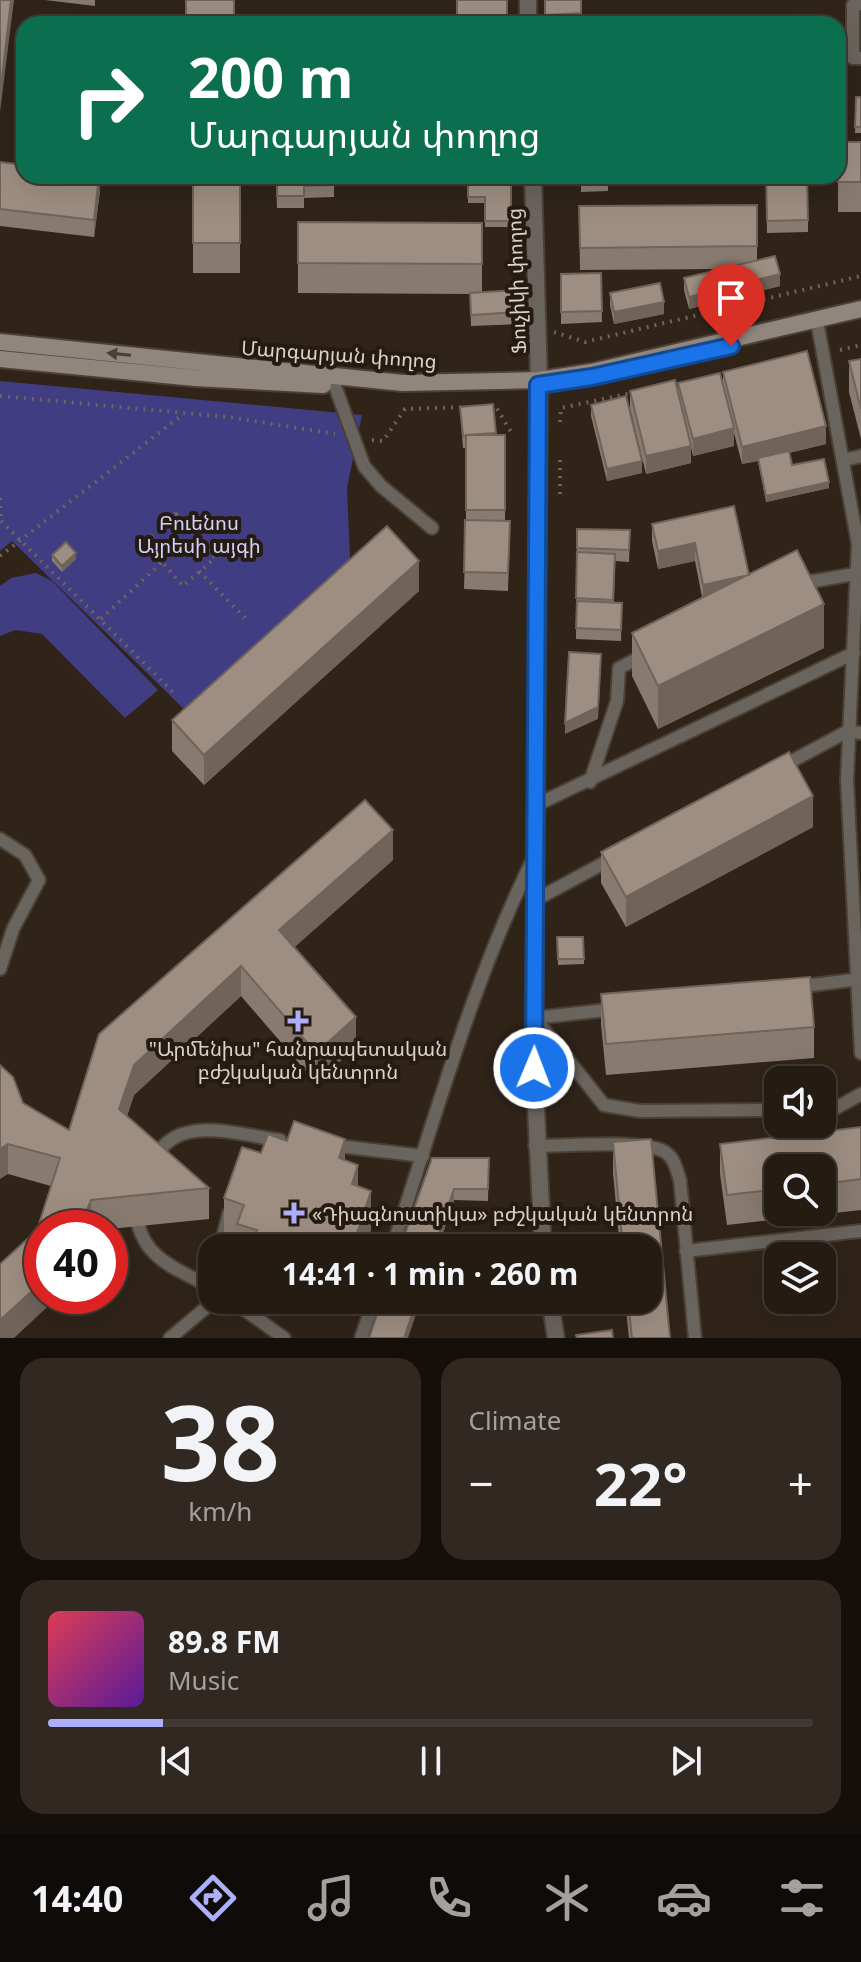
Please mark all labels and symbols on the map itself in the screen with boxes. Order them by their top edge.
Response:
street label: Ֆուչիկի փողոց [500,208,532,354]
pin [697,264,765,346]
street label: Մարգարյան փողոց [240,334,438,374]
one-way arrow [106,347,131,360]
park label: Բուենոս Այրեսի այգի [137,509,261,559]
marker: "Արմենիա" հանրապետական բժշկական կենտրոն [287,1010,309,1032]
position arrow [492,1026,576,1110]
place label: "Արմենիա" հանրապետական բժշկական կենտրոն [149,1035,447,1085]
place label: «Դիագնոստիկա» բժշկական կենտրոն [312,1200,693,1227]
marker: «Դիագնոստիկա» բժշկական կենտրոն [283,1202,305,1224]
speed limit sign: 40 [24,1210,128,1314]

